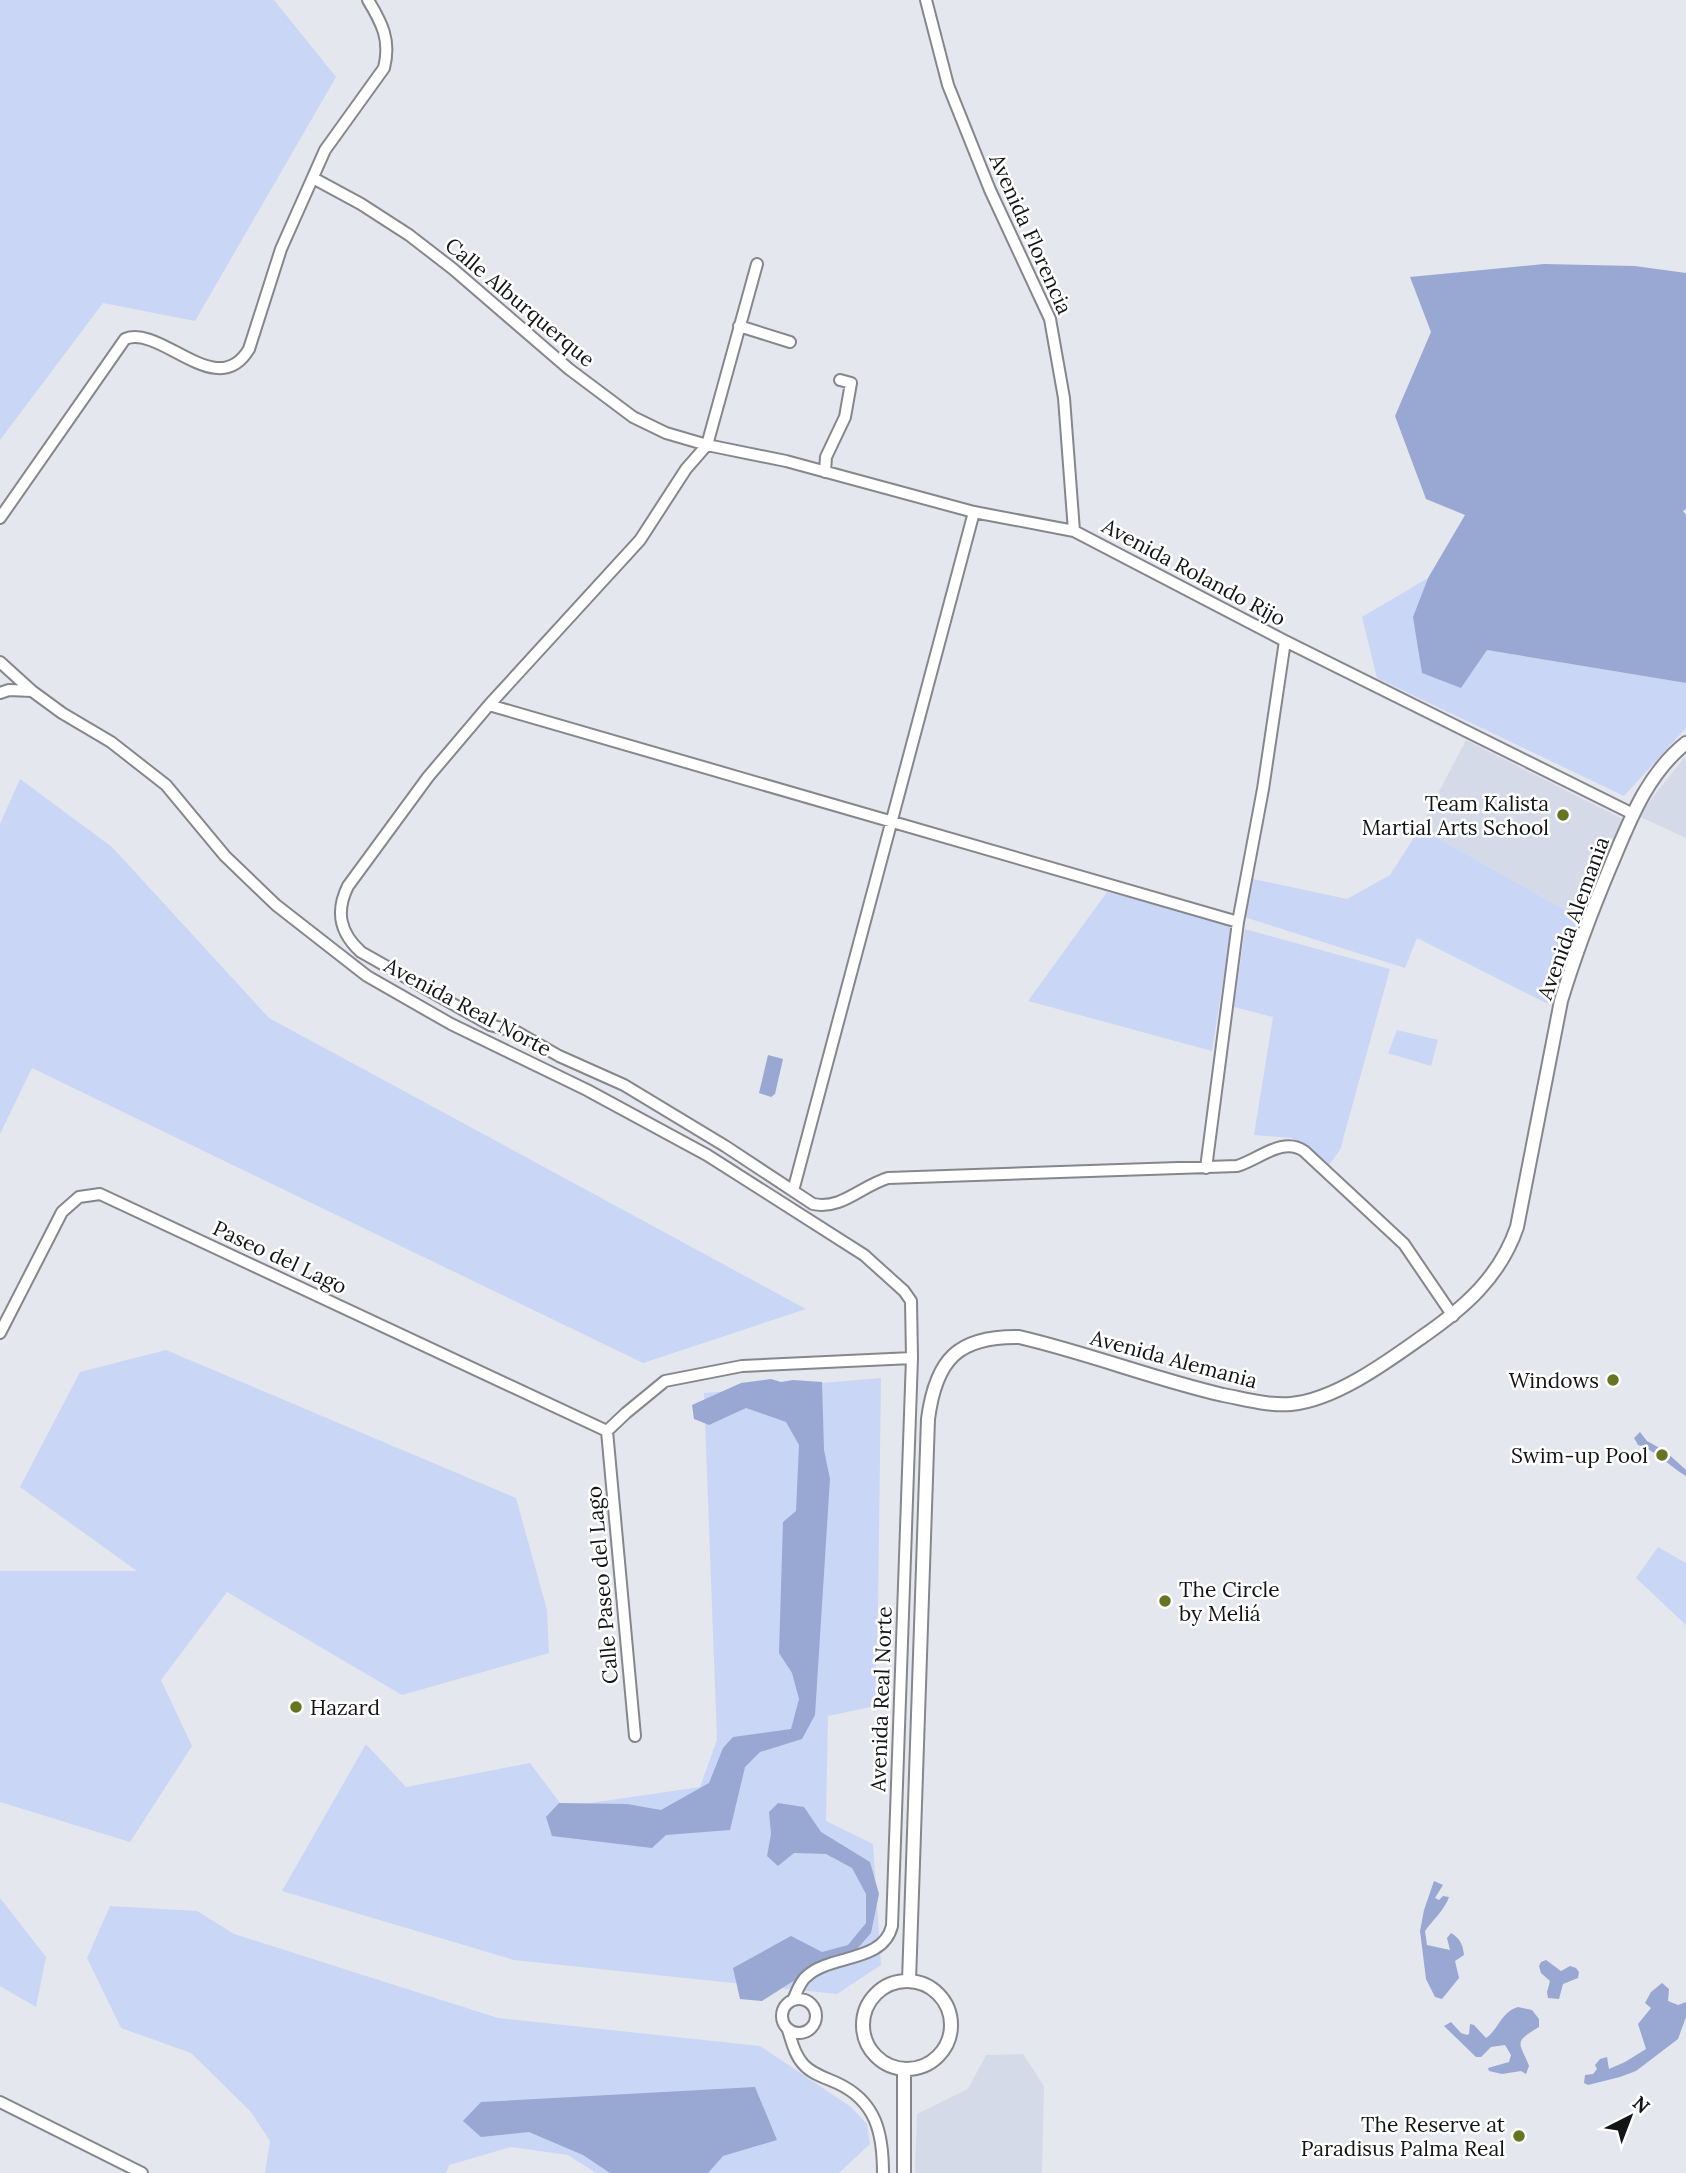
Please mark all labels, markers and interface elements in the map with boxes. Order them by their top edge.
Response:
street label: Avenida Florencia [983,149,1079,319]
street label: Calle Alburquerque [440,231,600,373]
street label: Avenida Rolando Rijo [1097,512,1290,632]
place label: Team Kalista Martial Arts School [1362,790,1549,841]
marker: Team Kalista Martial Arts School [1555,807,1571,823]
street label: Avenida Alemania [1531,833,1615,1004]
street label: Avenida Real Norte [379,951,556,1062]
street label: Paseo del Lago [209,1214,351,1300]
street label: Avenida Alemania [1087,1324,1260,1394]
place label: Windows [1509,1367,1599,1394]
marker: Windows [1605,1372,1621,1388]
place label: Swim-up Pool [1511,1442,1648,1469]
marker: Swim-up Pool [1654,1447,1670,1463]
street label: Calle Paseo del Lago [580,1485,624,1685]
place label: The Circle by Meliá [1179,1576,1280,1627]
marker: The Circle by Meliá [1157,1593,1173,1609]
street label: Avenida Real Norte [864,1606,898,1793]
place label: Hazard [310,1694,380,1721]
marker: Hazard [288,1699,304,1715]
north arrow [1595,2082,1665,2152]
text: N [1628,2091,1655,2118]
place label: The Reserve at Paradisus Palma Real [1301,2111,1506,2162]
marker: The Reserve at Paradisus Palma Real [1511,2128,1527,2144]

